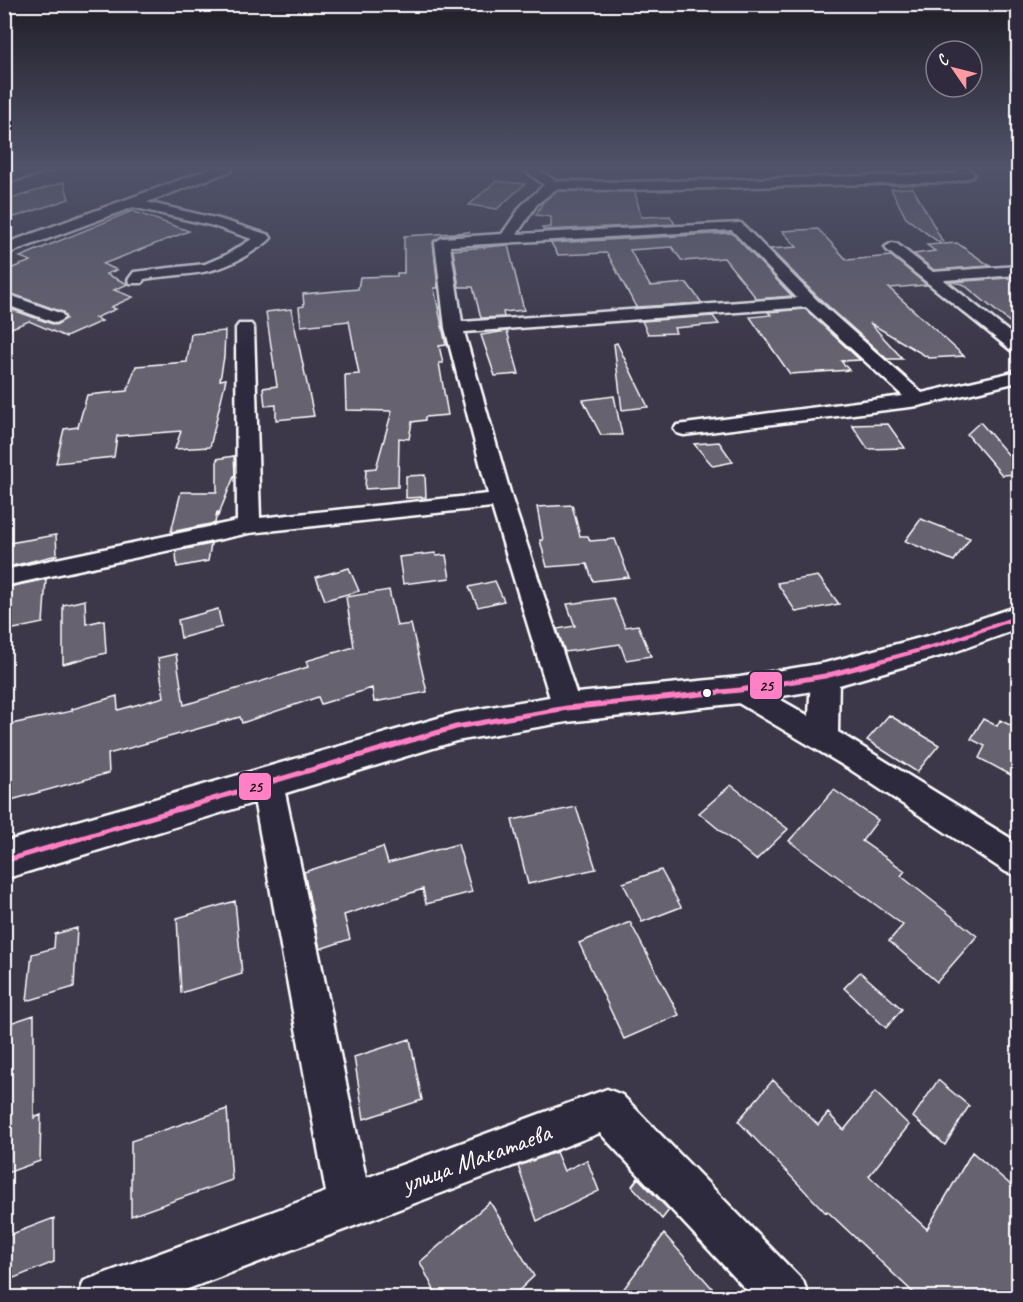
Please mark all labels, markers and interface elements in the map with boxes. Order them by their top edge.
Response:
north arrow [924,39,984,99]
text: С [932,50,954,70]
line badge: 25 [749,671,783,700]
text: 25 [759,676,775,696]
unlabelled marker [701,687,713,699]
line badge: 25 [238,772,272,801]
text: 25 [248,777,264,797]
street label: улица Макатаева [395,1115,557,1201]

